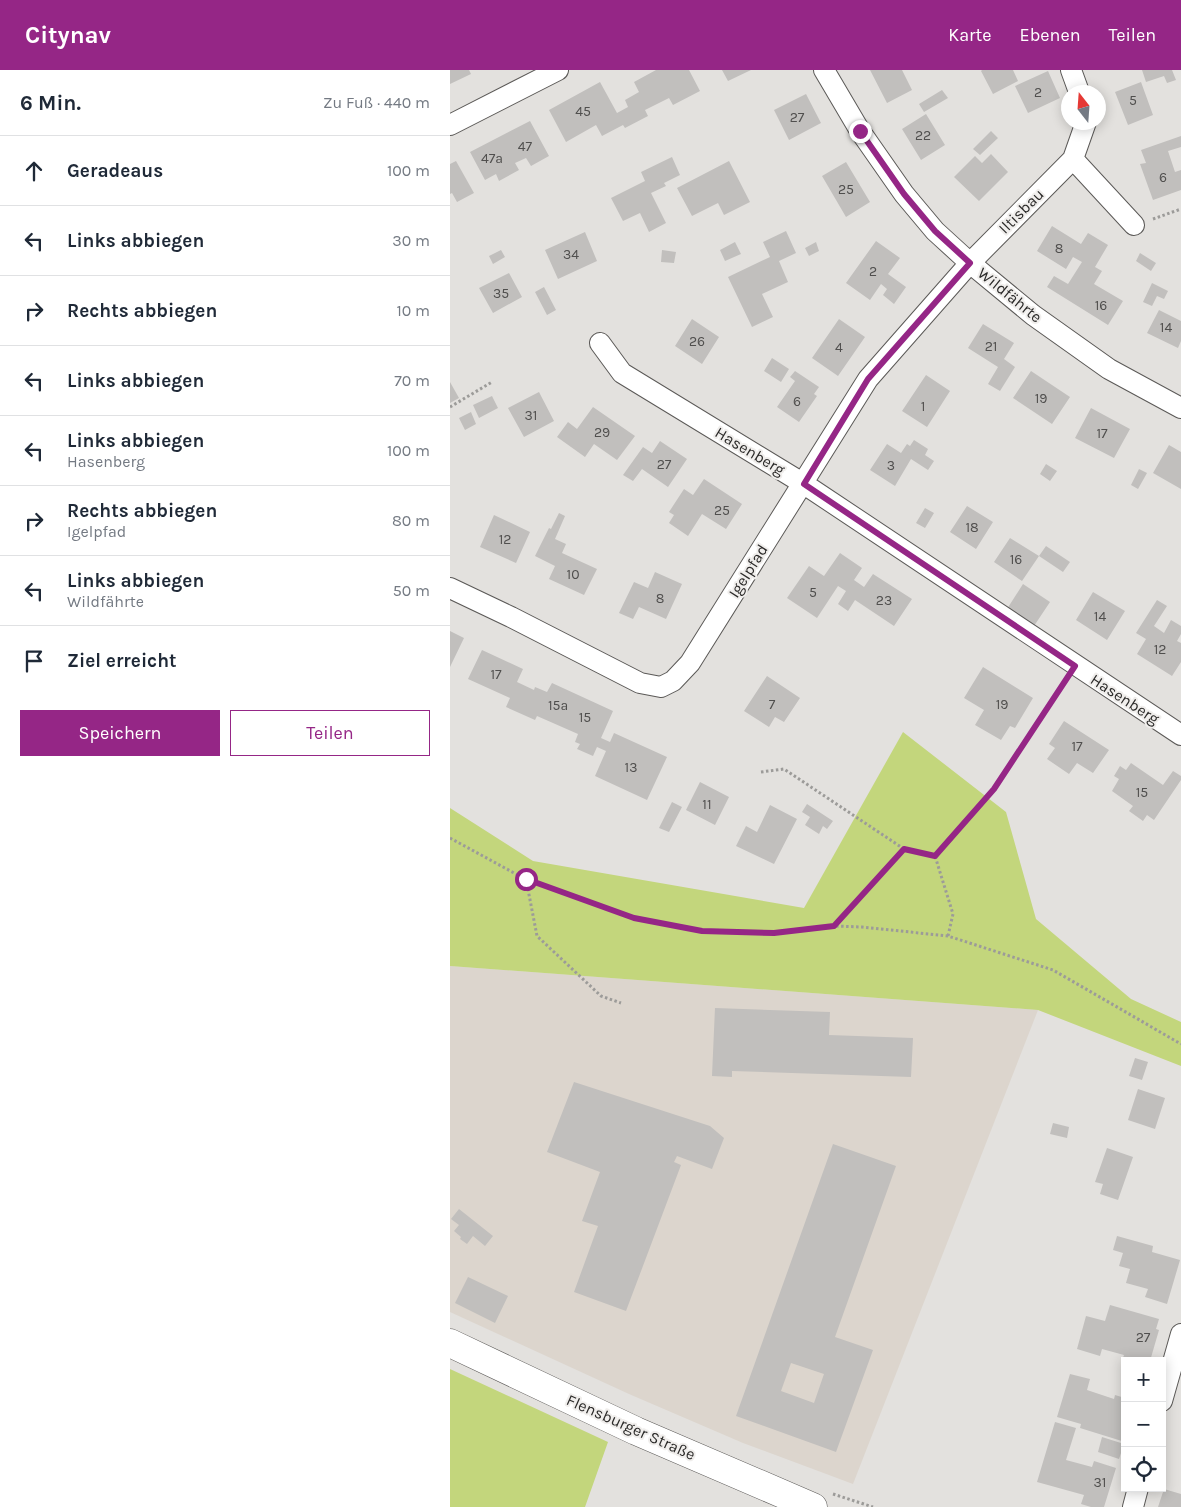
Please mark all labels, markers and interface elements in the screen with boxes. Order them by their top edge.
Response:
text: Citynav [25,21,111,49]
text: Karte [948,24,992,46]
text: Ebenen [1020,24,1081,46]
text: Teilen [1109,24,1156,46]
house number: 2 [1034,84,1042,101]
north arrow [1061,85,1106,130]
text: 6 Min. [20,91,81,115]
house number: 5 [1129,92,1137,109]
text: Zu Fuß · 440 m [323,93,430,112]
house number: 45 [575,103,591,120]
house number: 27 [790,109,805,126]
route end [849,120,872,143]
house number: 22 [915,127,931,144]
house number: 47 [518,138,533,155]
house number: 47a [481,150,503,167]
icon: ahead [20,157,48,185]
text: Geradeaus [67,160,163,182]
text: 100 m [387,161,430,180]
house number: 6 [1159,169,1167,186]
house number: 25 [838,181,854,198]
street label: Iltisbau [994,184,1048,238]
icon: left [20,227,48,255]
text: Links abbiegen [67,230,204,252]
text: 30 m [392,231,430,250]
house number: 8 [1055,240,1063,257]
house number: 34 [563,246,579,263]
house number: 2 [869,263,877,280]
street label: Wildfährte [974,263,1046,327]
house number: 35 [493,285,509,302]
icon: right [20,297,48,325]
house number: 16 [1095,297,1107,314]
text: Rechts abbiegen [67,300,217,322]
text: 10 m [396,301,430,320]
house number: 14 [1160,319,1172,336]
house number: 26 [689,333,705,350]
house number: 21 [985,338,997,355]
house number: 4 [835,339,843,356]
icon: left [20,367,48,395]
text: Links abbiegen [67,370,204,392]
text: 70 m [394,371,430,390]
house number: 19 [1035,390,1047,407]
house number: 6 [793,393,801,410]
house number: 1 [921,398,925,415]
house number: 31 [525,407,537,424]
street label: Hasenberg [712,423,788,479]
house number: 29 [594,424,610,441]
house number: 17 [1096,425,1108,442]
text: Links abbiegen [67,430,204,452]
icon: left [20,437,48,465]
text: 100 m [387,441,430,460]
text: Hasenberg [67,452,145,471]
house number: 27 [657,456,672,473]
house number: 3 [887,457,895,474]
text: Rechts abbiegen [67,500,217,522]
house number: 25 [714,502,730,519]
icon: right [20,507,48,535]
text: 80 m [392,511,430,530]
house number: 18 [965,519,979,536]
text: Igelpfad [67,522,126,541]
house number: 12 [499,531,511,548]
street label: Igelpfad [724,541,772,601]
house number: 16 [1010,551,1022,568]
house number: 10 [567,566,579,583]
text: Links abbiegen [67,570,204,592]
icon: left [20,577,48,605]
text: 50 m [393,581,430,600]
house number: 5 [809,584,817,601]
house number: 8 [656,590,664,607]
text: Wildfährte [67,592,144,611]
house number: 23 [876,592,892,609]
house number: 14 [1094,608,1106,625]
house number: 12 [1154,641,1166,658]
icon: arrive [20,647,48,675]
text: Ziel erreicht [67,650,177,672]
house number: 17 [490,666,502,683]
street label: Hasenberg [1087,670,1163,728]
house number: 7 [769,696,776,713]
house number: 19 [996,696,1008,713]
house number: 15a [548,697,568,714]
house number: 15 [579,709,591,726]
button: Speichern [20,710,220,756]
button: Teilen [230,710,430,756]
house number: 17 [1071,738,1083,755]
house number: 13 [625,759,637,776]
house number: 15 [1136,784,1148,801]
house number: 11 [702,796,712,813]
route start [515,868,538,891]
house number: 27 [1136,1329,1151,1346]
map controls [1121,1357,1166,1492]
button: + [1121,1357,1166,1402]
street label: Flensburger Straße [564,1390,698,1464]
button: − [1121,1402,1166,1447]
button: locate [1121,1447,1166,1492]
house number: 31 [1094,1474,1106,1491]

